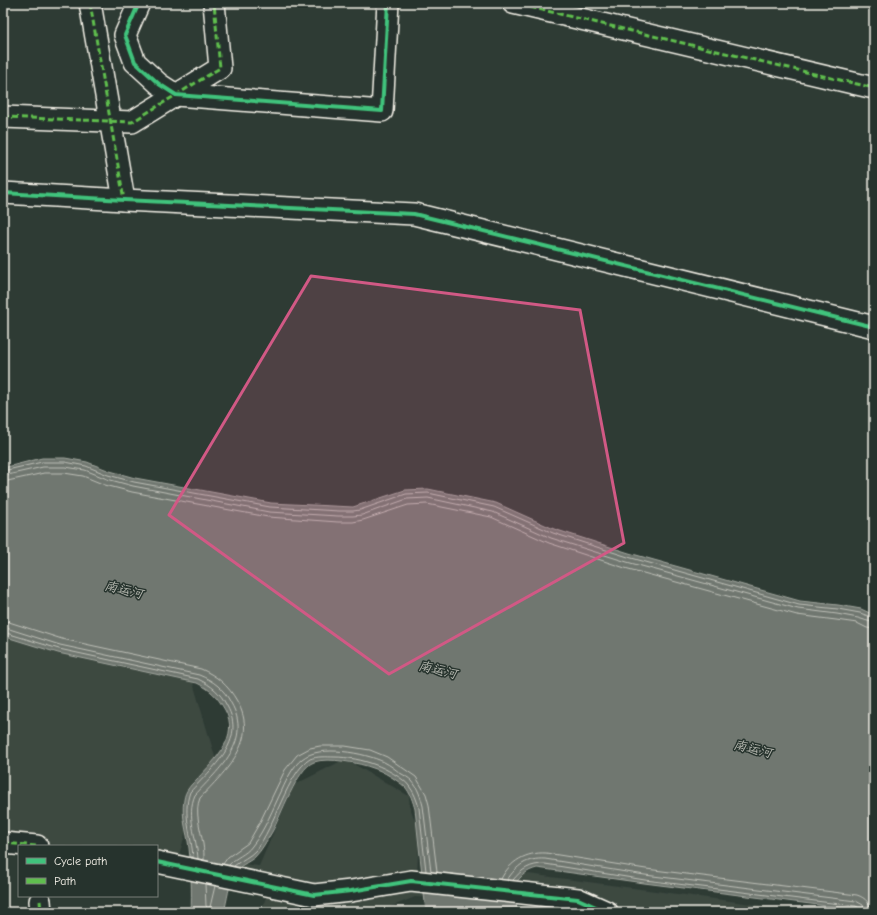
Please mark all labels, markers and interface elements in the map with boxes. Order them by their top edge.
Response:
water label: 南运河 [103,577,147,602]
water label: 南运河 [417,657,461,682]
water label: 南运河 [732,736,776,761]
legend [18,845,158,897]
text: Cycle path [54,854,107,868]
text: Path [54,874,76,888]

